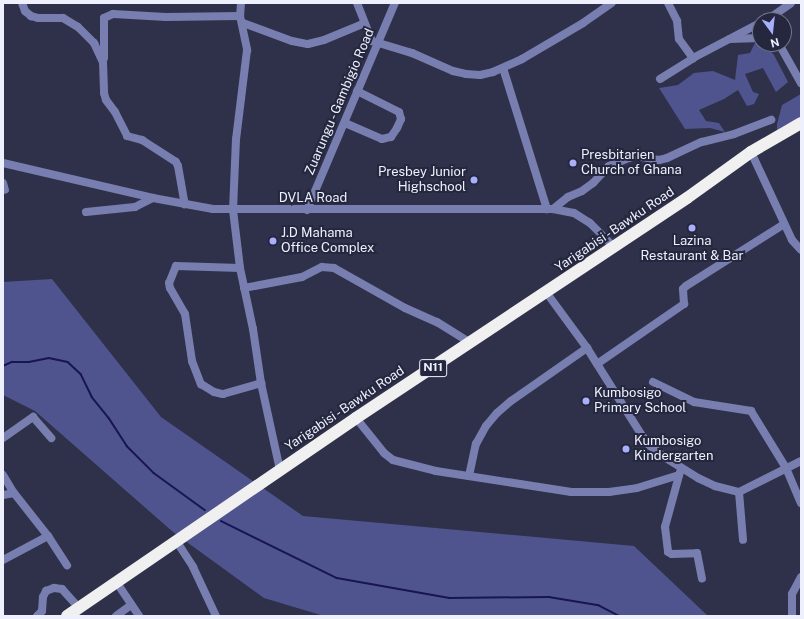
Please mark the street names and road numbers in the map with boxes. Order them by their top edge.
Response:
street label: Zuarungu - Gambigio Road [301,25,379,179]
street label: Yarigabisi - Bawku Road [551,183,679,277]
street label: DVLA Road [279,190,347,206]
road number: N11 [419,358,447,378]
street label: Yarigabisi - Bawku Road [281,362,409,456]

